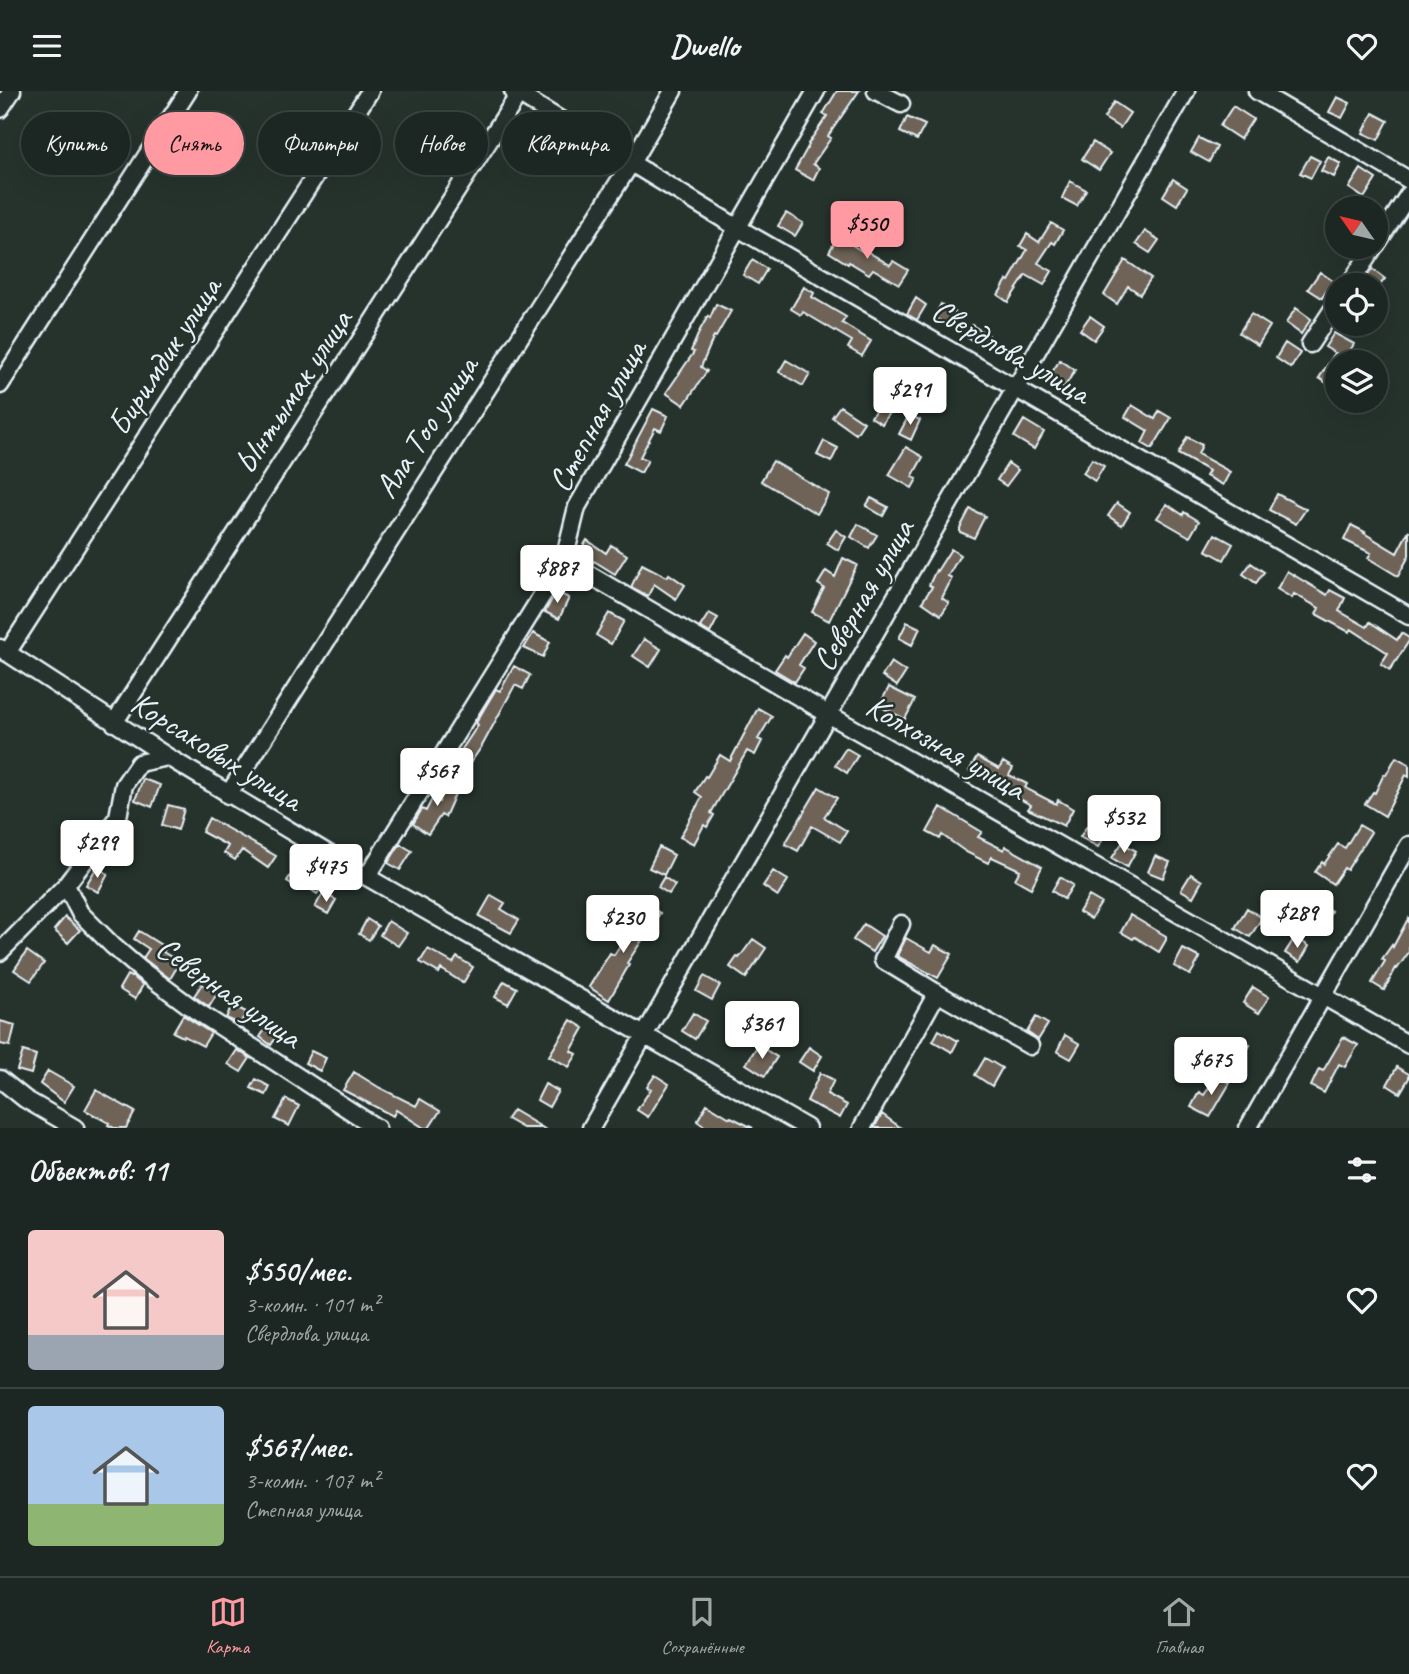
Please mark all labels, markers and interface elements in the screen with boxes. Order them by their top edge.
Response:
text: Dwello [670,25,739,66]
icon: menu [28,27,66,65]
icon: heart [1343,27,1381,65]
chip: Купить [21,112,130,175]
chip: Снять [144,112,244,175]
chip: Фильтры [258,112,381,175]
chip: Новое [395,112,488,175]
chip: Квартира [502,112,632,175]
north arrow [1325,196,1388,259]
map controls [1325,196,1388,413]
pin: $550 [826,201,908,261]
text: $550 [847,209,887,238]
street label: Биримдик улица [97,267,232,443]
button: locate [1325,273,1388,336]
street label: Свердлова улица [924,289,1100,414]
street label: Ынтымак улица [225,299,363,481]
street label: Степная улица [538,331,657,499]
street label: Ала Тоо улица [365,346,489,506]
button: layers [1325,350,1388,413]
pin: $291 [869,367,951,427]
text: $291 [889,375,931,404]
street label: Северная улица [803,509,925,679]
pin: $887 [516,545,598,605]
text: $887 [536,553,578,582]
street label: Корсаковых улица [123,682,313,822]
street label: Колхозная улица [859,685,1035,811]
pin: $567 [396,749,478,808]
text: $567 [416,756,458,785]
pin: $532 [1083,795,1165,855]
text: $532 [1103,803,1145,832]
pin: $299 [56,821,138,880]
text: $299 [77,828,117,857]
pin: $475 [285,845,367,904]
text: $475 [306,852,346,881]
pin: $289 [1256,891,1338,950]
pin: $230 [582,895,664,955]
text: $289 [1276,898,1318,927]
text: $230 [602,903,644,932]
street label: Северная улица [148,926,312,1059]
pin: $361 [721,1002,803,1061]
text: $361 [741,1009,783,1038]
pin: $675 [1170,1037,1252,1097]
text: $675 [1190,1045,1232,1074]
text: Объектов: 11 [28,1151,167,1189]
icon: filters [1343,1151,1381,1189]
text: $550/мес. [245,1252,352,1290]
icon: home [84,1258,168,1342]
icon: heart [1343,1281,1381,1319]
text: 3-комн. · 101 m² [245,1290,379,1319]
text: Свердлова улица [245,1319,368,1348]
text: $567/мес. [245,1428,353,1466]
icon: home [84,1434,168,1518]
icon: heart [1343,1457,1381,1495]
text: 3-комн. · 107 m² [245,1466,379,1495]
text: Степная улица [245,1495,361,1524]
tab: Карта [206,1593,249,1659]
tab: Сохранённые [661,1593,744,1659]
tab: Главная [1155,1593,1203,1659]

